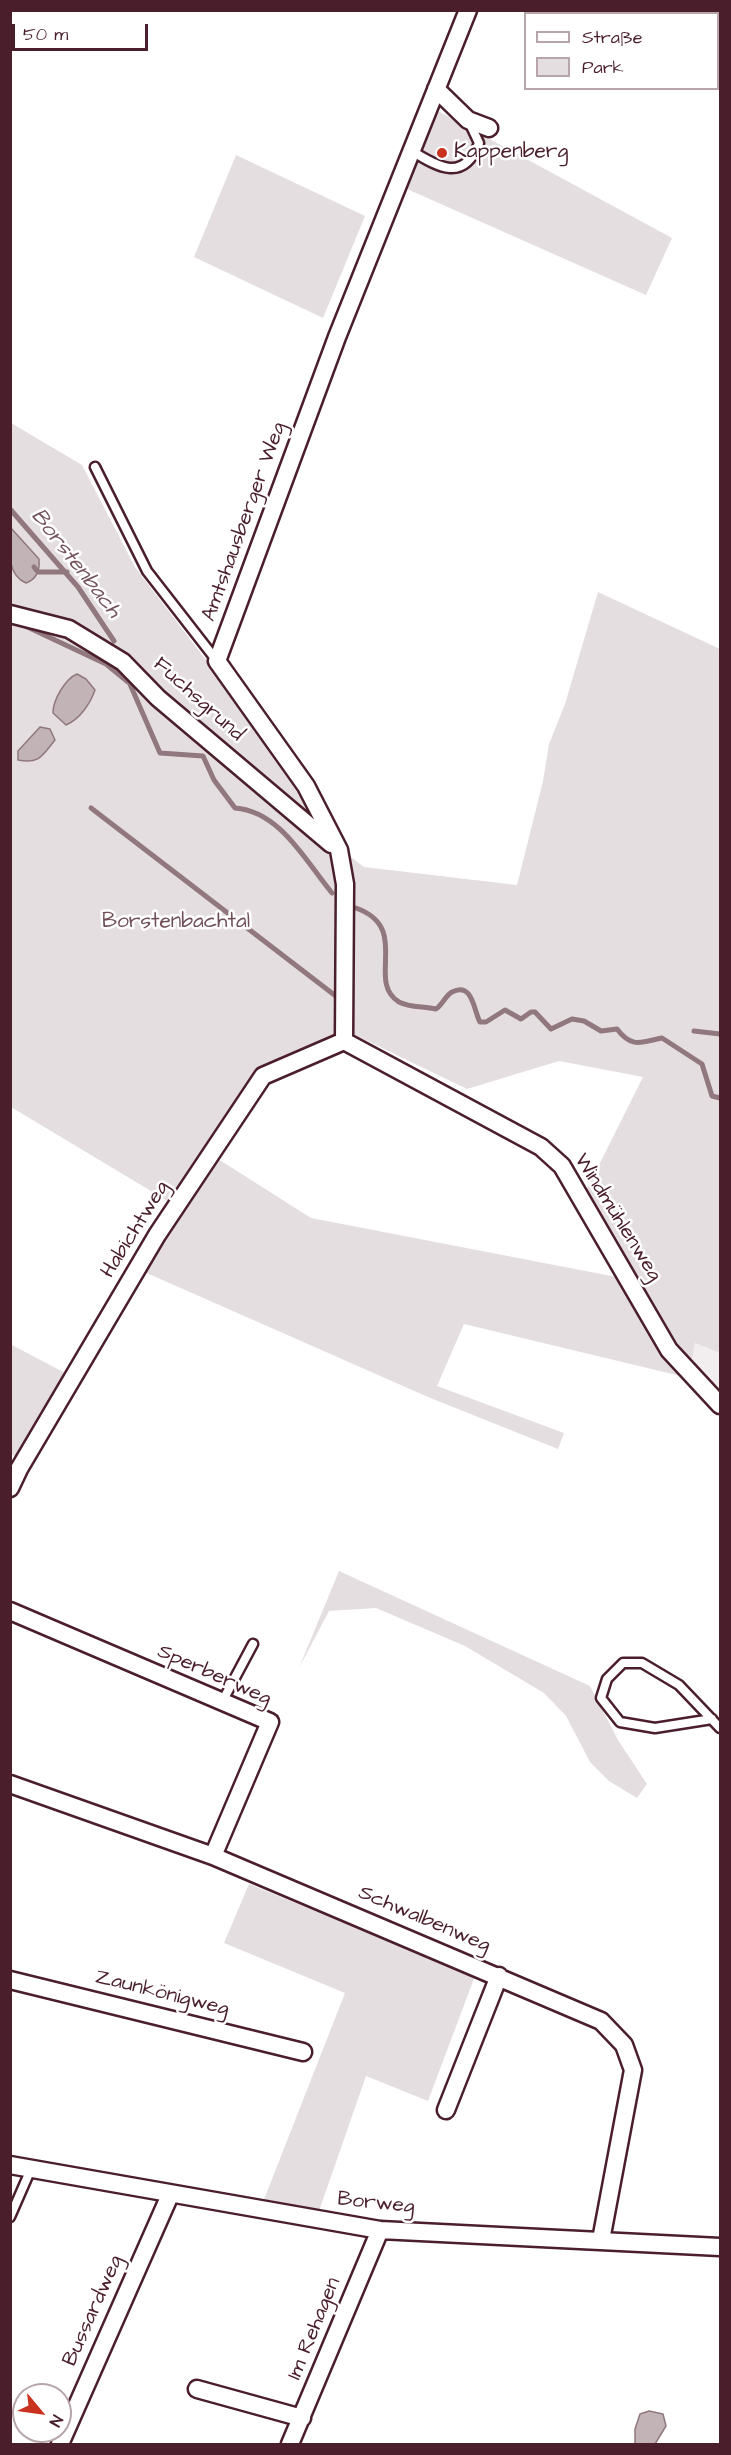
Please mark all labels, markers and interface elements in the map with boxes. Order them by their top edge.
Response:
scale bar [15,12,152,50]
legend [524,12,719,90]
text: 50 m [23,22,68,47]
text: Straße [582,25,642,50]
text: Park [582,55,624,80]
place label: Kappenberg [454,140,568,166]
marker: Kappenberg [435,146,449,160]
street label: Amtshausberger Weg [197,419,293,625]
water label: Borstenbach [24,504,126,624]
street label: Fuchsgrund [147,653,249,747]
park label: Borstenbachtal [102,910,250,936]
street label: Windmühlenweg [568,1149,666,1287]
street label: Habichtweg [96,1177,176,1283]
street label: Sperberweg [153,1640,275,1712]
street label: Schwalbenweg [354,1881,494,1959]
street label: Zaunkönigweg [93,1965,231,2023]
street label: Borweg [336,2187,416,2221]
street label: Bussardweg [58,2252,130,2370]
street label: Im Rehagen [283,2274,347,2384]
north arrow [12,2383,72,2443]
text: N [44,2411,68,2430]

